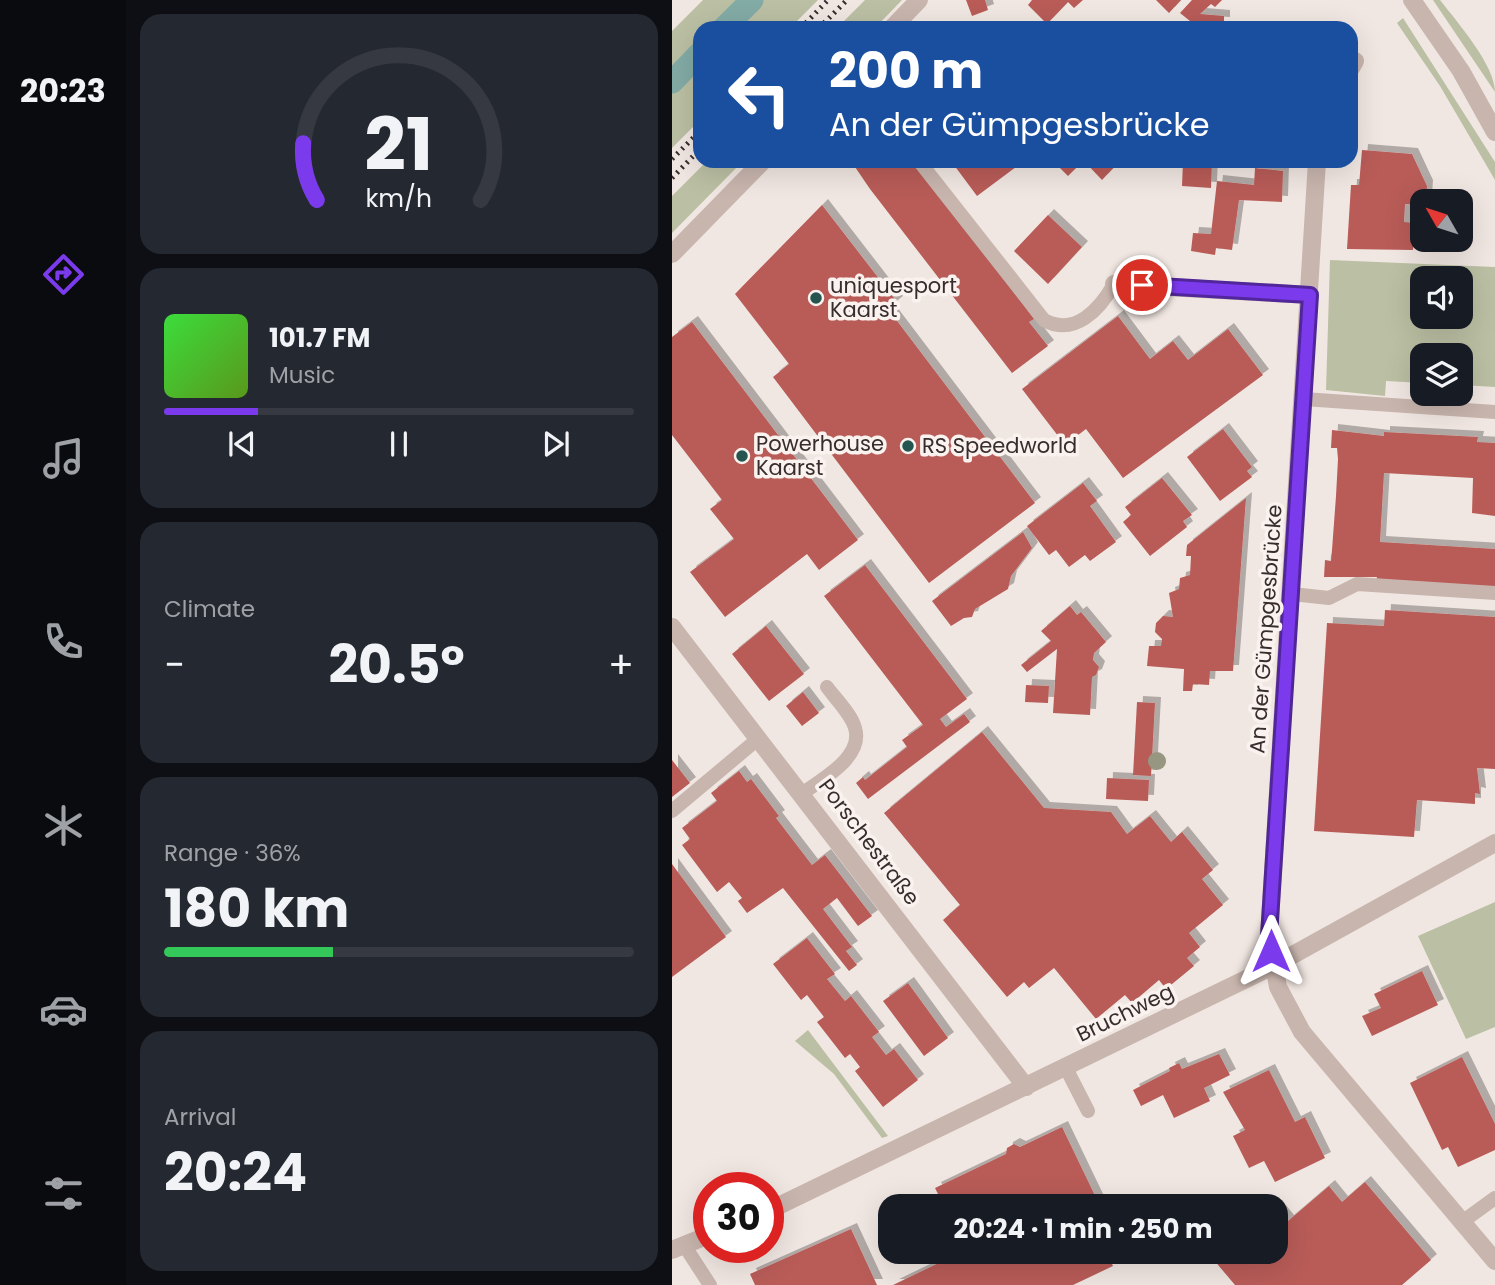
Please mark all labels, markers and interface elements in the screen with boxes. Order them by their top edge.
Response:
text: 200 m [829,37,983,105]
icon: left [714,49,805,140]
text: 20:23 [20,68,106,113]
text: 21 [365,94,433,195]
text: An der Gümpgesbrücke [829,102,1209,147]
text: km/h [366,181,432,216]
north arrow [1410,189,1474,252]
map controls [1410,189,1473,406]
icon: directions [39,250,88,299]
pin [1112,255,1172,315]
icon: arrive [1123,266,1161,304]
button: sound [1410,266,1473,329]
place label: uniquesport Kaarst [830,271,957,324]
marker: uniquesport Kaarst [808,290,824,306]
text: 101.7 FM [269,320,370,356]
button: layers [1410,343,1473,406]
text: Music [269,359,335,391]
icon: previous [223,425,261,463]
icon: pause [380,425,418,463]
icon: next [537,425,575,463]
place label: Powerhouse Kaarst [756,429,884,482]
place label: RS Speedworld [922,431,1077,460]
icon: music [39,434,88,483]
marker: RS Speedworld [900,438,916,454]
marker: Powerhouse Kaarst [734,448,750,464]
street label: An der Gümpgesbrücke [1242,503,1289,755]
text: Climate [164,593,255,625]
icon: phone [39,617,88,666]
text: 20.5° [328,628,465,701]
text: − [164,638,185,691]
text: + [608,638,634,691]
street label: Porschestraße [812,772,927,911]
icon: climate [39,801,88,850]
text: Range · 36% [164,837,301,869]
text: 180 km [164,872,349,945]
position arrow [1234,914,1308,988]
street label: Bruchweg [1071,977,1178,1049]
icon: car [39,985,88,1034]
text: Arrival [164,1101,236,1133]
text: 20:24 [164,1136,307,1209]
icon: filters [39,1169,88,1218]
speed limit sign: 30 [693,1172,784,1263]
text: 20:24 · 1 min · 250 m [954,1211,1213,1247]

